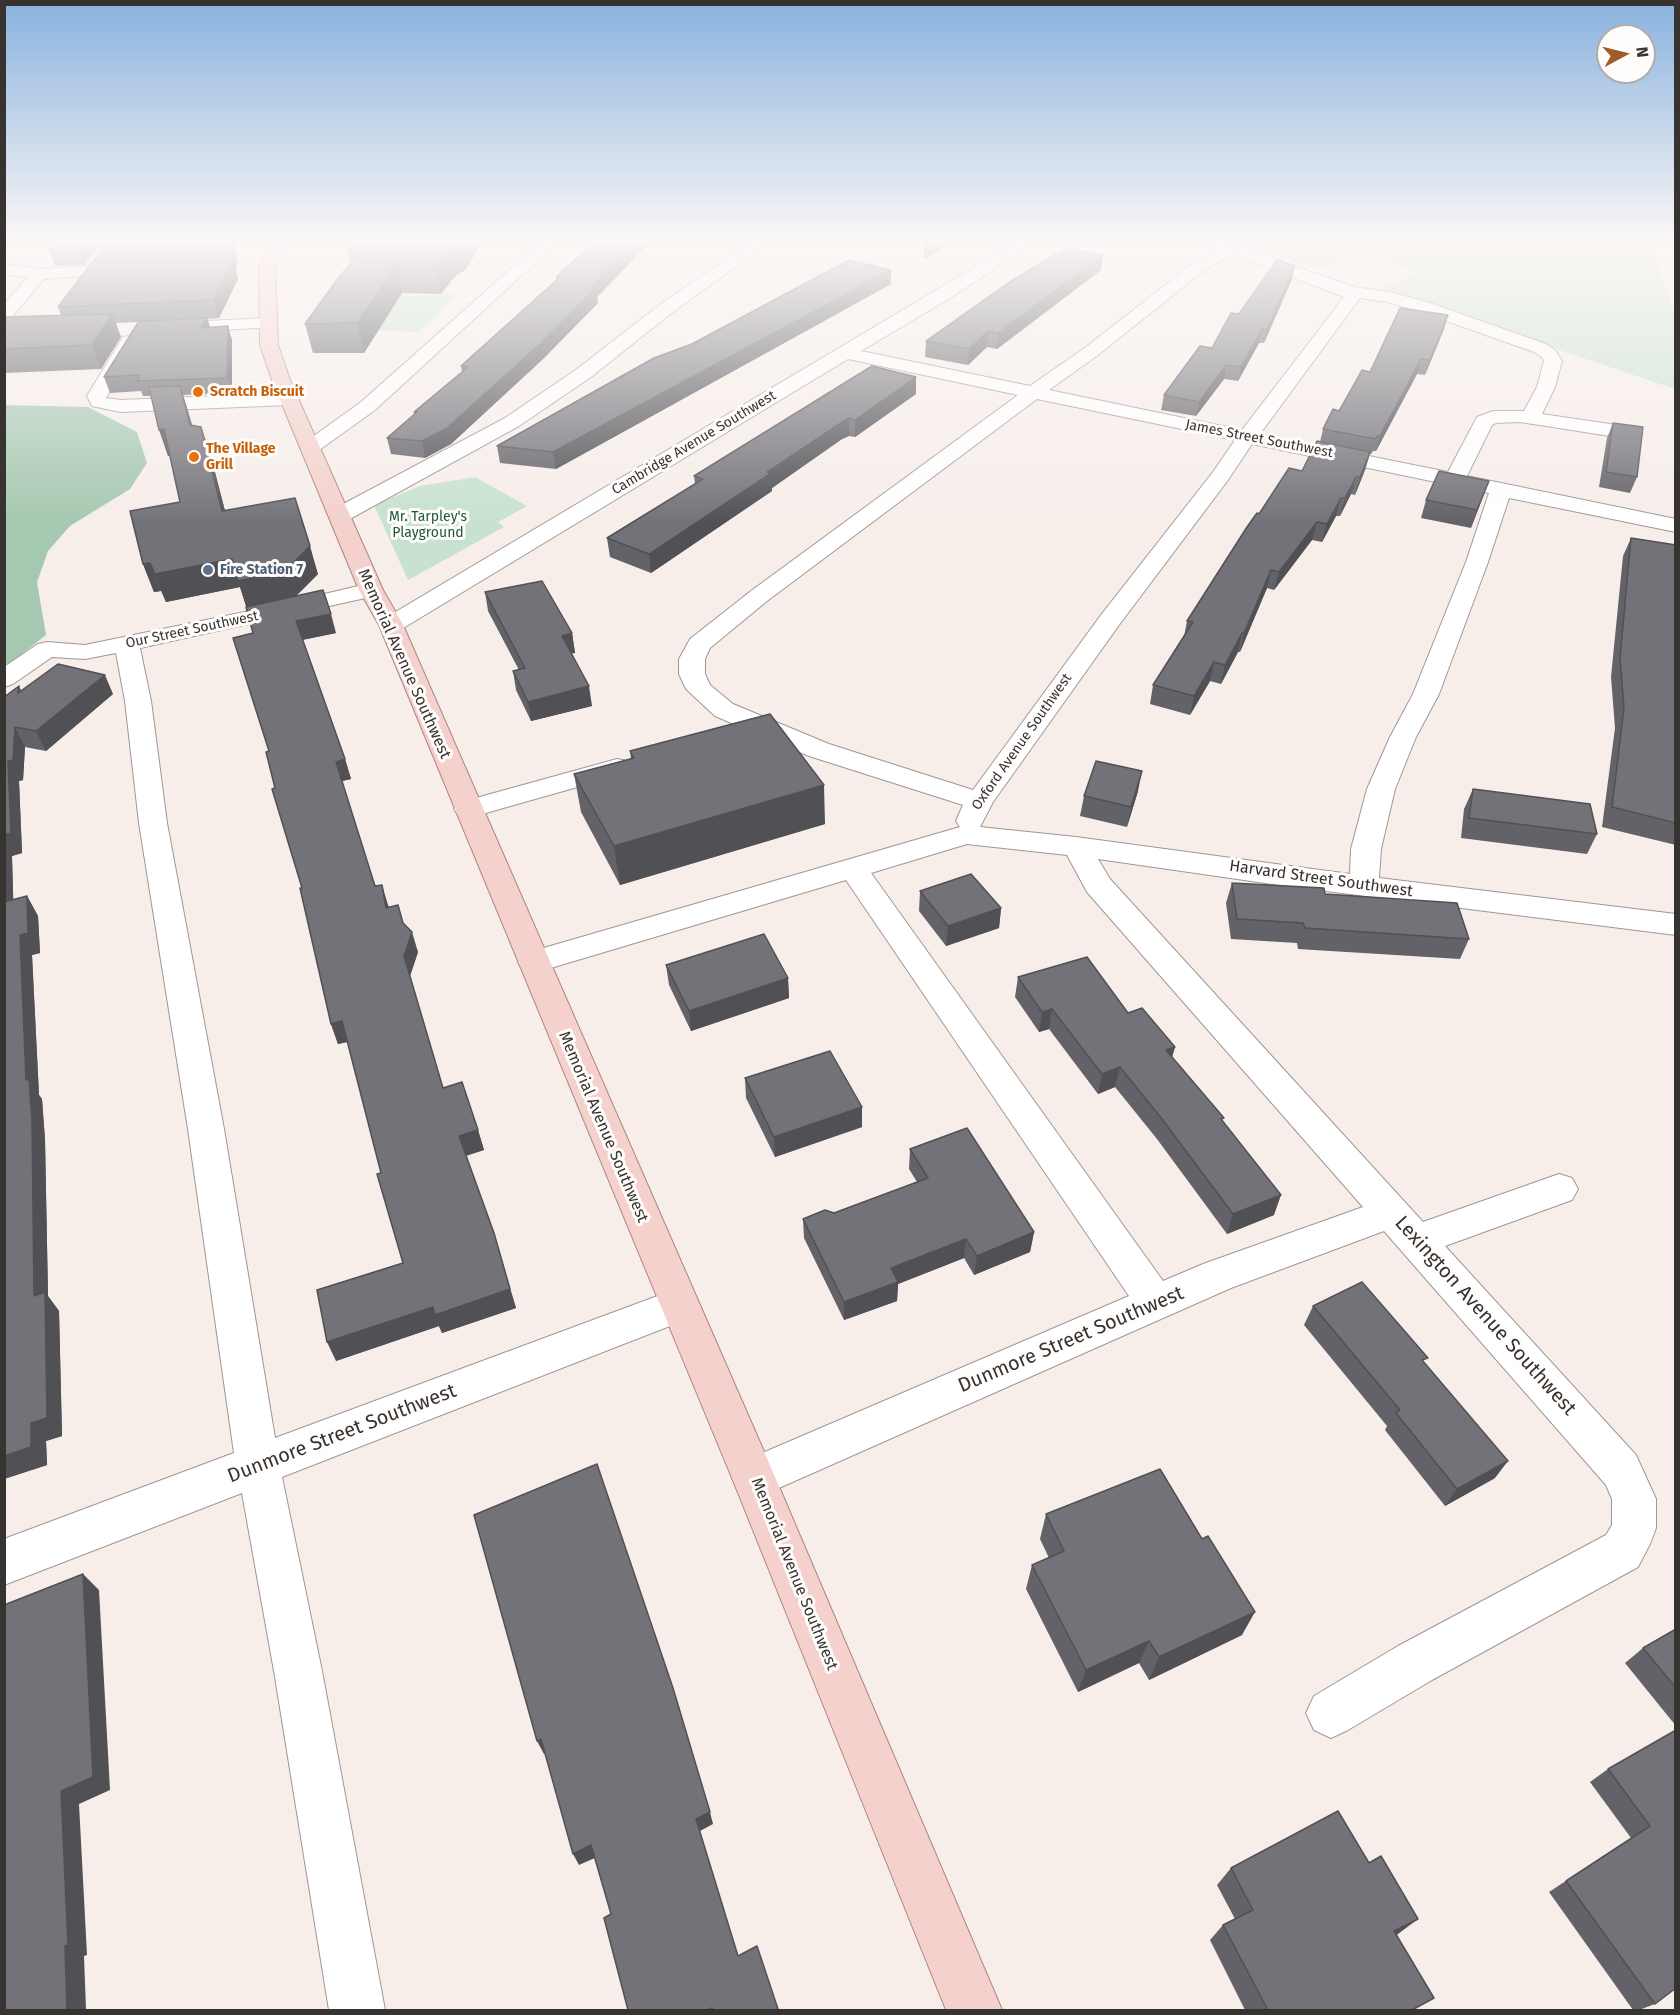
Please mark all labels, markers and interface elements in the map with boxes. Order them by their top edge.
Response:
north arrow [1596,24,1656,84]
text: N [1632,46,1652,58]
place label: Scratch Biscuit [210,384,304,400]
marker: Scratch Biscuit [191,385,205,399]
street label: Cambridge Avenue Southwest [609,387,779,499]
street label: James Street Southwest [1184,416,1334,462]
place label: The Village Grill [206,441,276,473]
marker: The Village Grill [187,450,201,464]
park label: Mr. Tarpley's Playground [389,509,467,542]
place label: Fire Station 7 [220,562,303,578]
marker: Fire Station 7 [201,563,215,577]
street label: Memorial Avenue Southwest [353,566,455,762]
street label: Our Street Southwest [124,608,260,652]
street label: Oxford Avenue Southwest [968,671,1076,813]
street label: Harvard Street Southwest [1228,857,1414,901]
street label: Memorial Avenue Southwest [554,1029,652,1225]
street label: Lexington Avenue Southwest [1389,1211,1581,1421]
street label: Dunmore Street Southwest [955,1281,1187,1399]
street label: Dunmore Street Southwest [224,1379,460,1489]
street label: Memorial Avenue Southwest [747,1475,841,1673]

